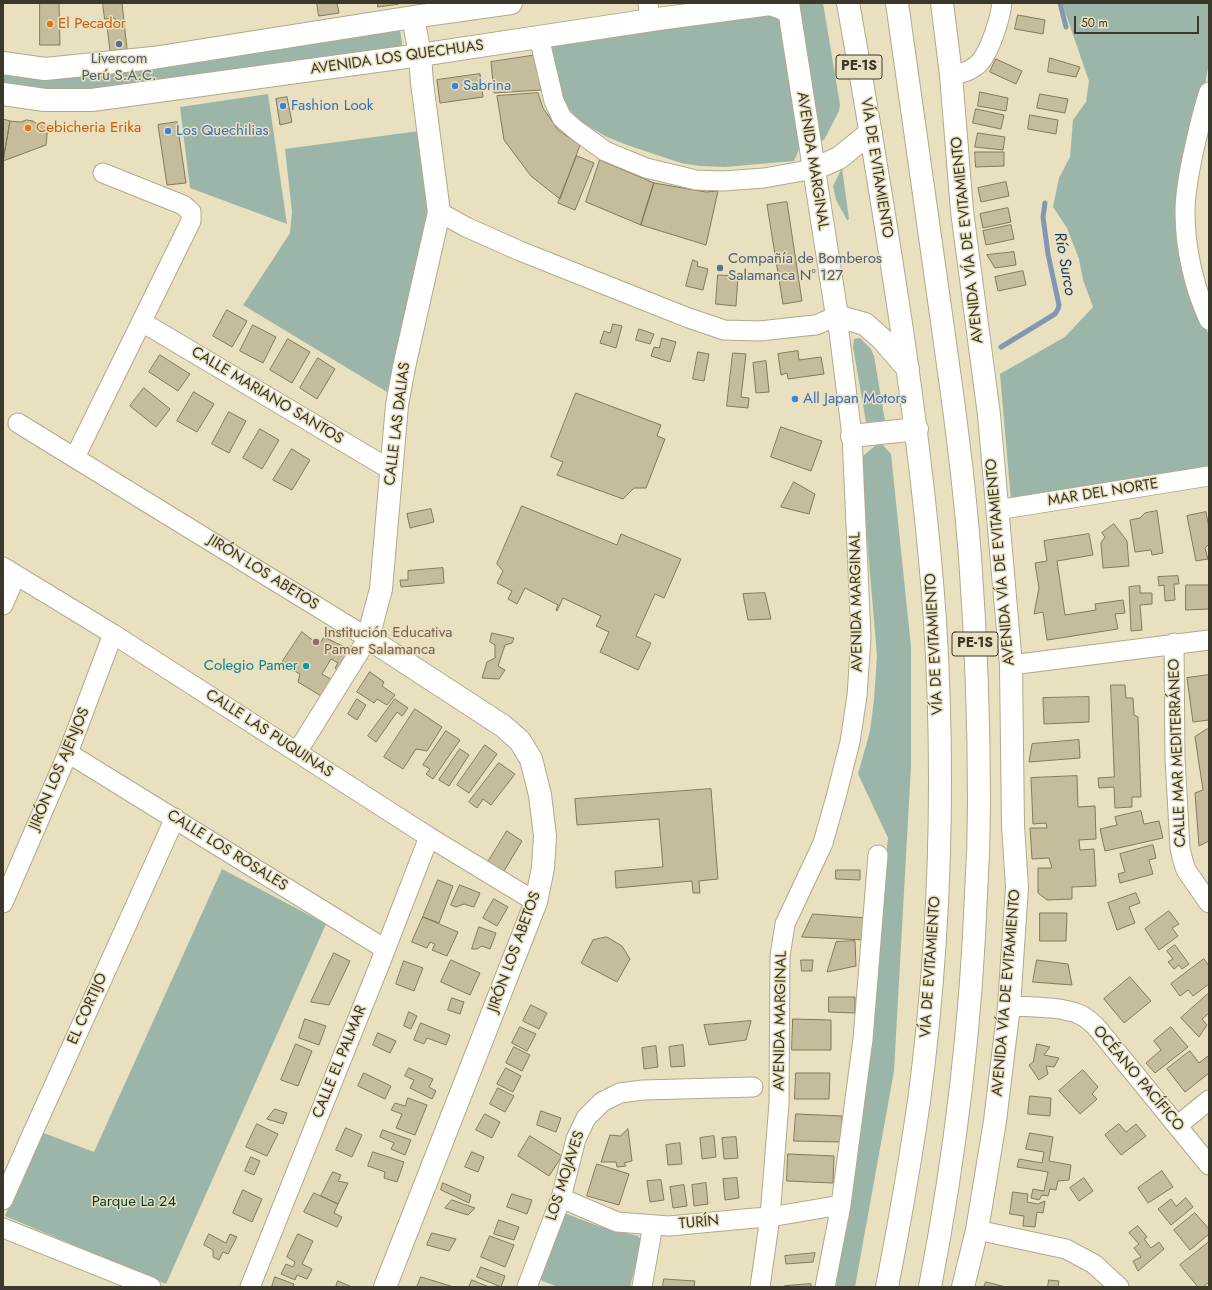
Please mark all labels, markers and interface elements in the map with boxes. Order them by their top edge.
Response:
scale bar [1076,8,1201,34]
text: 50 m [1081,14,1108,32]
place label: El Pecador [58,15,126,33]
marker: El Pecador [45,19,55,29]
street label: AVENIDA LOS QUECHUAS [309,37,485,79]
marker: Livercom Perú S.A.C. [114,39,124,49]
place label: Livercom Perú S.A.C. [81,50,157,85]
road number: PE-1S [836,55,882,79]
place label: Sabrina [463,77,511,95]
marker: Sabrina [450,81,460,91]
street label: AVENIDA MARGINAL [792,90,832,232]
place label: Fashion Look [291,97,373,115]
street label: VÍA DE EVITAMIENTO [856,97,896,239]
marker: Fashion Look [278,101,288,111]
place label: Cebicheria Erika [36,119,141,137]
place label: Los Quechilias [176,122,268,140]
marker: Cebicheria Erika [23,123,33,133]
marker: Los Quechilias [163,126,173,136]
street label: AVENIDA VÍA DE EVITAMIENTO [948,136,988,344]
water label: Río Surco [1049,231,1079,297]
place label: Compañía de Bomberos Salamanca Nº 127 [728,250,882,285]
marker: Compañía de Bomberos Salamanca Nº 127 [715,263,725,273]
street label: CALLE MARIANO SANTOS [188,343,346,449]
street label: CALLE LAS DALIAS [381,361,415,487]
place label: All Japan Motors [803,390,907,408]
marker: All Japan Motors [790,394,800,404]
street label: AVENIDA VÍA DE EVITAMIENTO [983,458,1019,666]
street label: MAR DEL NORTE [1046,475,1160,511]
street label: JIRÓN LOS ABETOS [204,532,322,614]
street label: AVENIDA MARGINAL [847,532,867,672]
street label: VÍA DE EVITAMIENTO [922,573,948,715]
place label: Institución Educativa Pamer Salamanca [324,624,453,659]
road number: PE-1S [952,632,998,656]
marker: Institución Educativa Pamer Salamanca [311,637,321,647]
place label: Colegio Pamer [204,657,298,675]
street label: CALLE MAR MEDITERRÁNEO [1166,658,1190,848]
marker: Colegio Pamer [301,661,311,671]
street label: CALLE LAS PUQUINAS [202,686,336,782]
street label: JIRÓN LOS AJENJOS [26,705,94,833]
street label: CALLE LOS ROSALES [163,807,291,895]
street label: JIRÓN LOS ABETOS [485,889,545,1015]
street label: AVENIDA VÍA DE EVITAMIENTO [989,889,1025,1097]
street label: VÍA DE EVITAMIENTO [917,896,945,1038]
street label: AVENIDA MARGINAL [771,951,791,1091]
street label: EL CORTIJO [64,971,112,1047]
street label: CALLE EL PALMAR [309,1003,371,1121]
street label: OCÉANO PACÍFICO [1089,1023,1187,1135]
street label: LOS MOJAVES [543,1129,589,1223]
park label: Parque La 24 [92,1193,176,1211]
street label: TURÍN [678,1212,720,1234]

